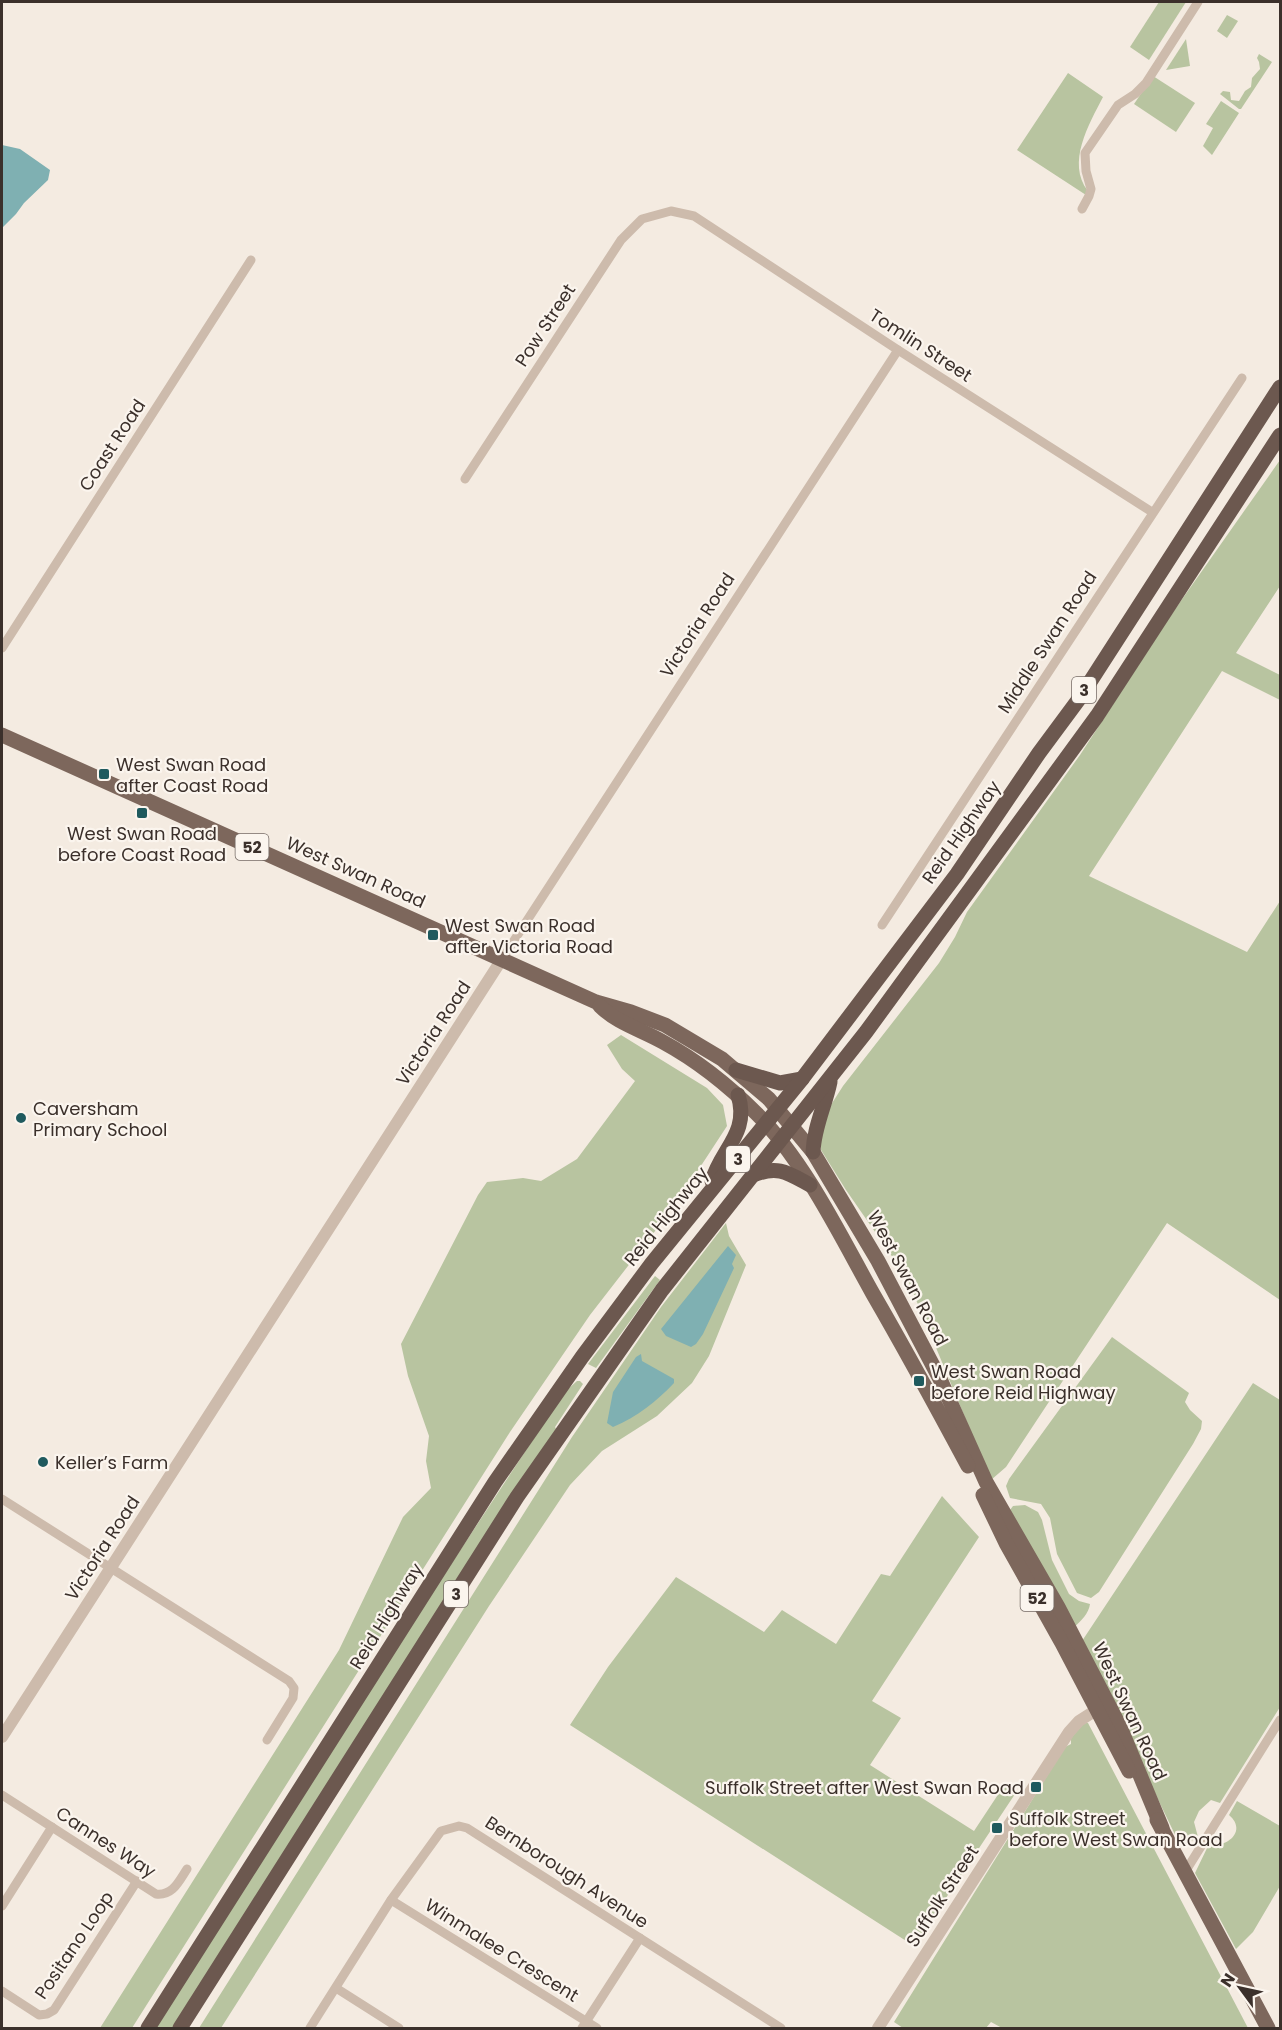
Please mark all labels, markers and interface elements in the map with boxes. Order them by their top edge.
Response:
street label: Pow Street [509,279,581,371]
street label: Tomlin Street [865,302,977,388]
street label: Coast Road [73,394,151,496]
street label: Middle Swan Road [992,566,1102,718]
street label: Victoria Road [654,568,740,682]
road number: 3 [1072,677,1096,703]
place label: West Swan Road after Coast Road [116,752,268,798]
marker: West Swan Road after Coast Road [97,767,111,781]
street label: Reid Highway [916,775,1006,889]
marker: West Swan Road before Coast Road [135,806,149,820]
place label: West Swan Road before Coast Road [58,821,226,867]
street label: West Swan Road [282,830,430,914]
road number: 52 [236,834,268,860]
place label: West Swan Road after Victoria Road [445,913,613,959]
marker: West Swan Road after Victoria Road [426,928,440,942]
street label: Victoria Road [390,976,476,1090]
place label: Caversham Primary School [33,1096,167,1142]
marker: Caversham Primary School [14,1111,28,1125]
road number: 3 [726,1146,750,1172]
street label: Reid Highway [618,1161,714,1271]
street label: West Swan Road [862,1206,954,1350]
place label: West Swan Road before Reid Highway [931,1359,1116,1405]
marker: West Swan Road before Reid Highway [912,1374,926,1388]
place label: Keller’s Farm [55,1450,168,1475]
marker: Keller’s Farm [36,1455,50,1469]
street label: Victoria Road [59,1491,145,1605]
street label: Reid Highway [343,1558,429,1674]
road number: 3 [444,1581,468,1607]
road number: 52 [1020,1585,1054,1611]
street label: West Swan Road [1087,1638,1173,1784]
place label: Suffolk Street after West Swan Road [705,1775,1024,1800]
marker: Suffolk Street after West Swan Road [1029,1780,1043,1794]
street label: Cannes Way [51,1800,161,1884]
place label: Suffolk Street before West Swan Road [1009,1806,1223,1852]
street label: Bernborough Avenue [481,1810,653,1934]
marker: Suffolk Street before West Swan Road [990,1821,1004,1835]
street label: Suffolk Street [900,1840,984,1952]
street label: Positano Loop [29,1886,119,2004]
street label: Winmalee Crescent [420,1892,584,2008]
north arrow [1210,1958,1270,2018]
text: N [1215,1969,1241,1991]

